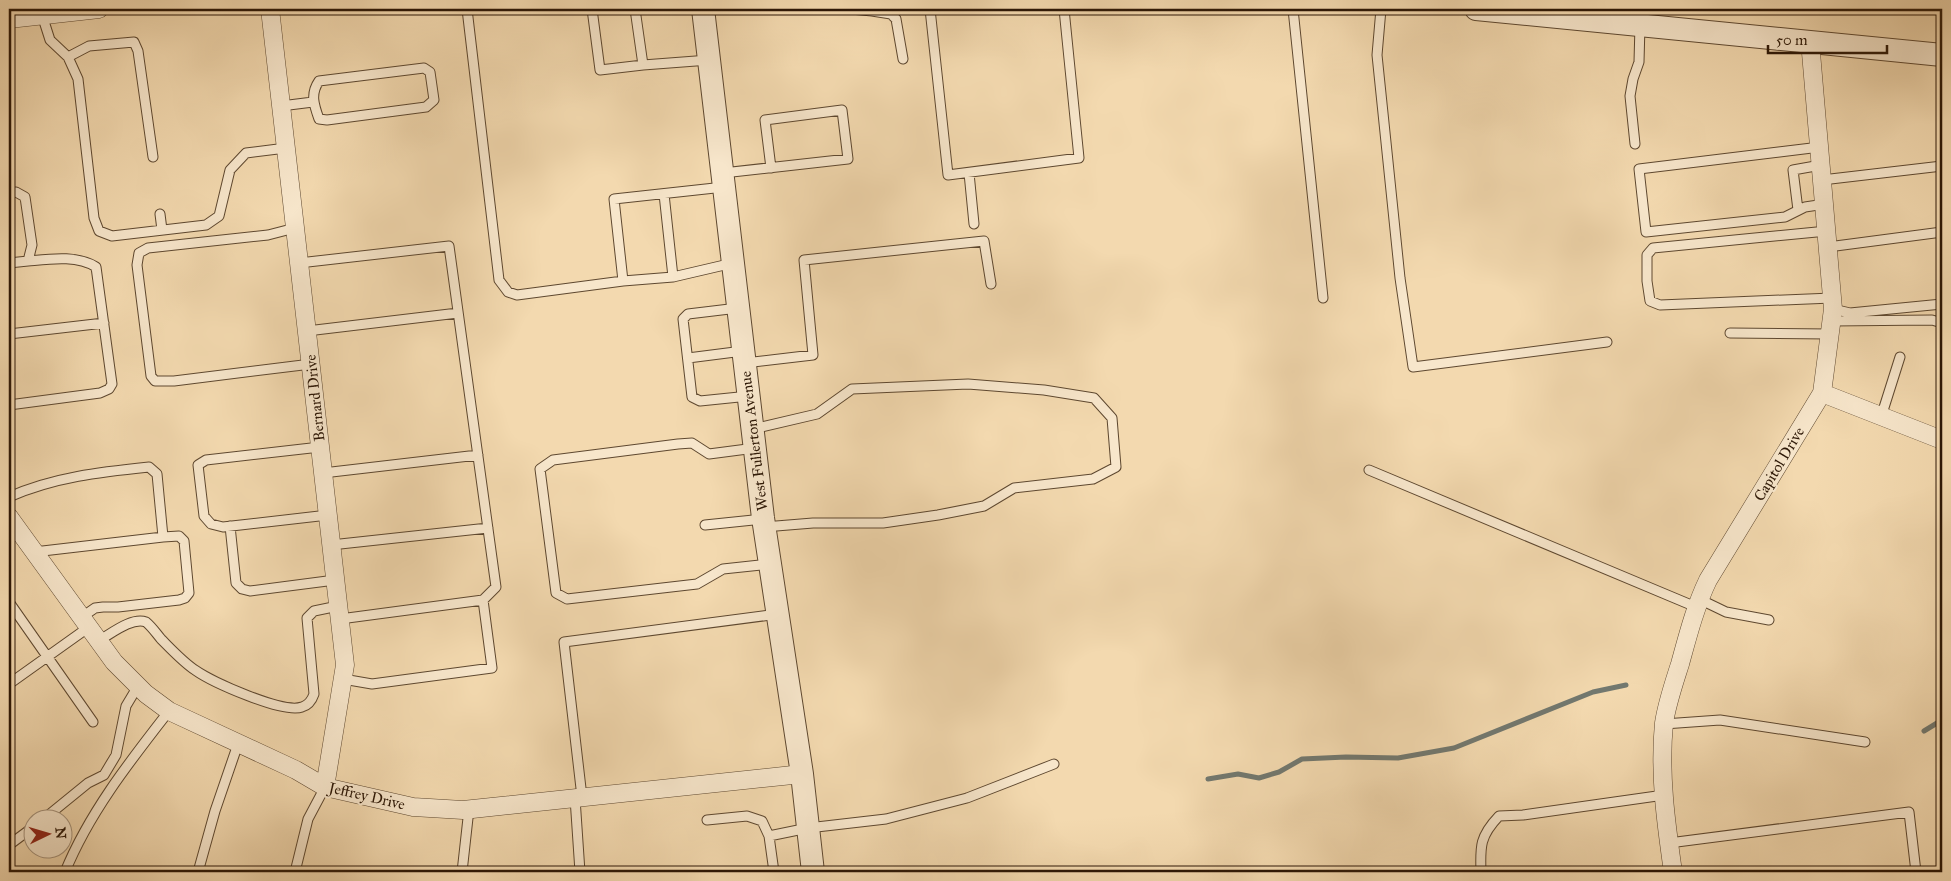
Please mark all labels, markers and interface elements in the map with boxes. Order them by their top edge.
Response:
scale bar [1768,22,1887,54]
text: 50 m [1776,31,1808,49]
street label: Bernard Drive [301,354,329,442]
street label: West Fullerton Avenue [736,370,772,512]
street label: Capitol Drive [1750,424,1808,504]
street label: Jeffrey Drive [325,778,407,814]
north arrow [22,808,72,858]
text: N [51,826,69,840]

